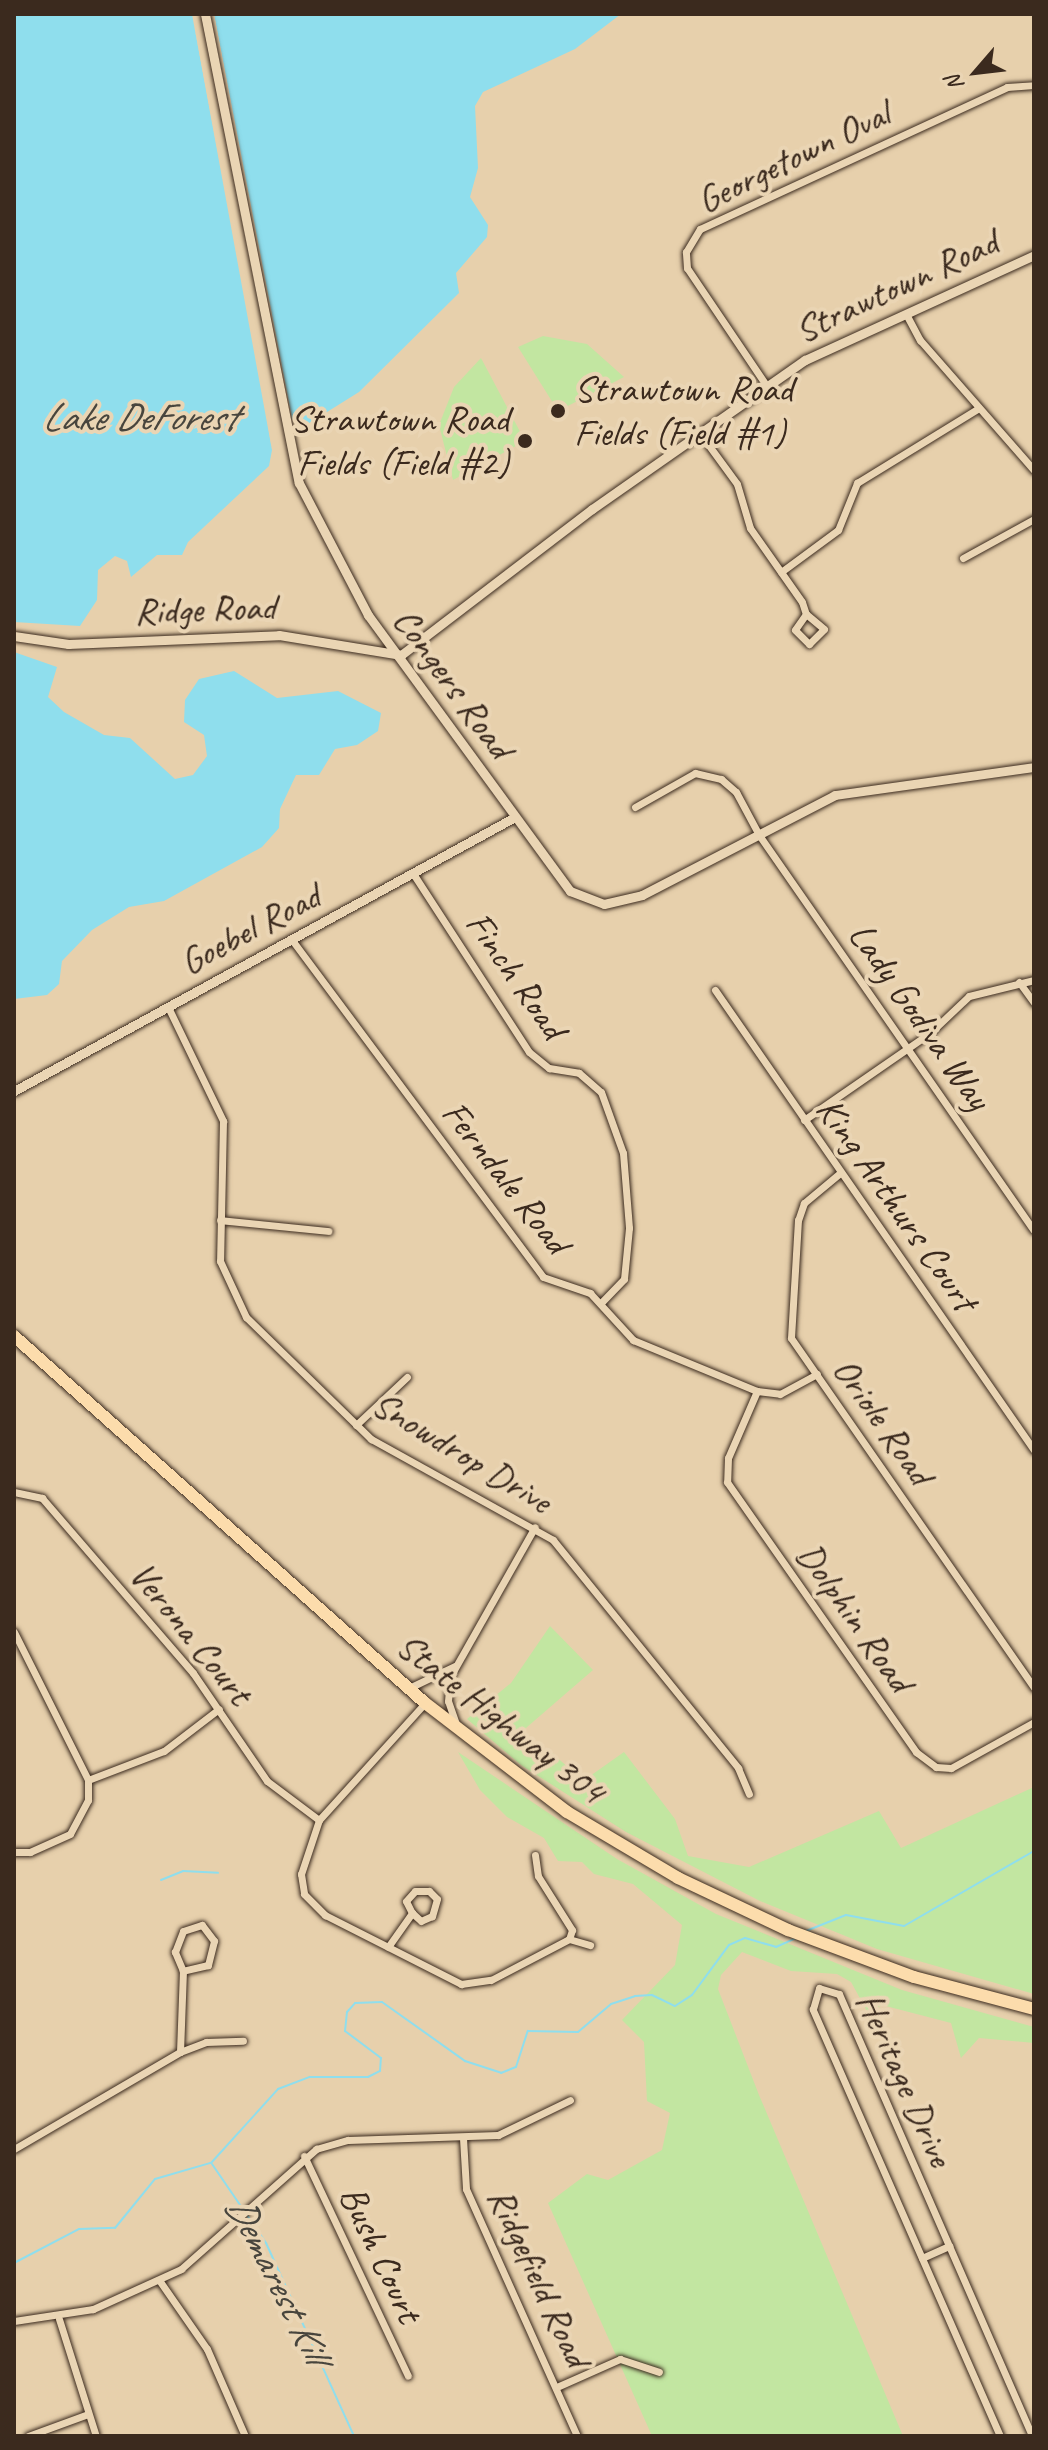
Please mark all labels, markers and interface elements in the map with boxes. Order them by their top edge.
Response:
north arrow [936,32,1016,112]
text: N [939,71,970,96]
street label: Georgetown Oval [688,90,898,224]
street label: Strawtown Road [788,219,1004,353]
place label: Strawtown Road Fields (Field #1) [574,366,791,456]
water label: Lake DeForest [42,393,236,441]
place label: Strawtown Road Fields (Field #2) [292,396,509,486]
marker: Strawtown Road Fields (Field #1) [549,402,567,420]
marker: Strawtown Road Fields (Field #2) [516,432,534,450]
street label: Ridge Road [134,584,276,634]
street label: Congers Road [383,599,523,767]
street label: Goebel Road [172,873,328,985]
street label: Finch Road [456,902,576,1048]
street label: Lady Godiva Way [839,914,1001,1118]
street label: King Arthurs Court [807,1089,987,1319]
street label: Ferndale Road [432,1091,580,1263]
street label: Oriole Road [823,1349,943,1493]
street label: Snowdrop Drive [364,1381,560,1523]
street label: Dolphin Road [787,1534,923,1700]
street label: Verona Court [120,1552,262,1714]
street label: State Highway 304 [388,1623,614,1813]
street label: Heritage Drive [846,1985,964,2173]
street label: Bush Court [330,2179,432,2329]
street label: Ridgefield Road [478,2180,600,2374]
water label: Demarest Kill [216,2188,340,2370]

